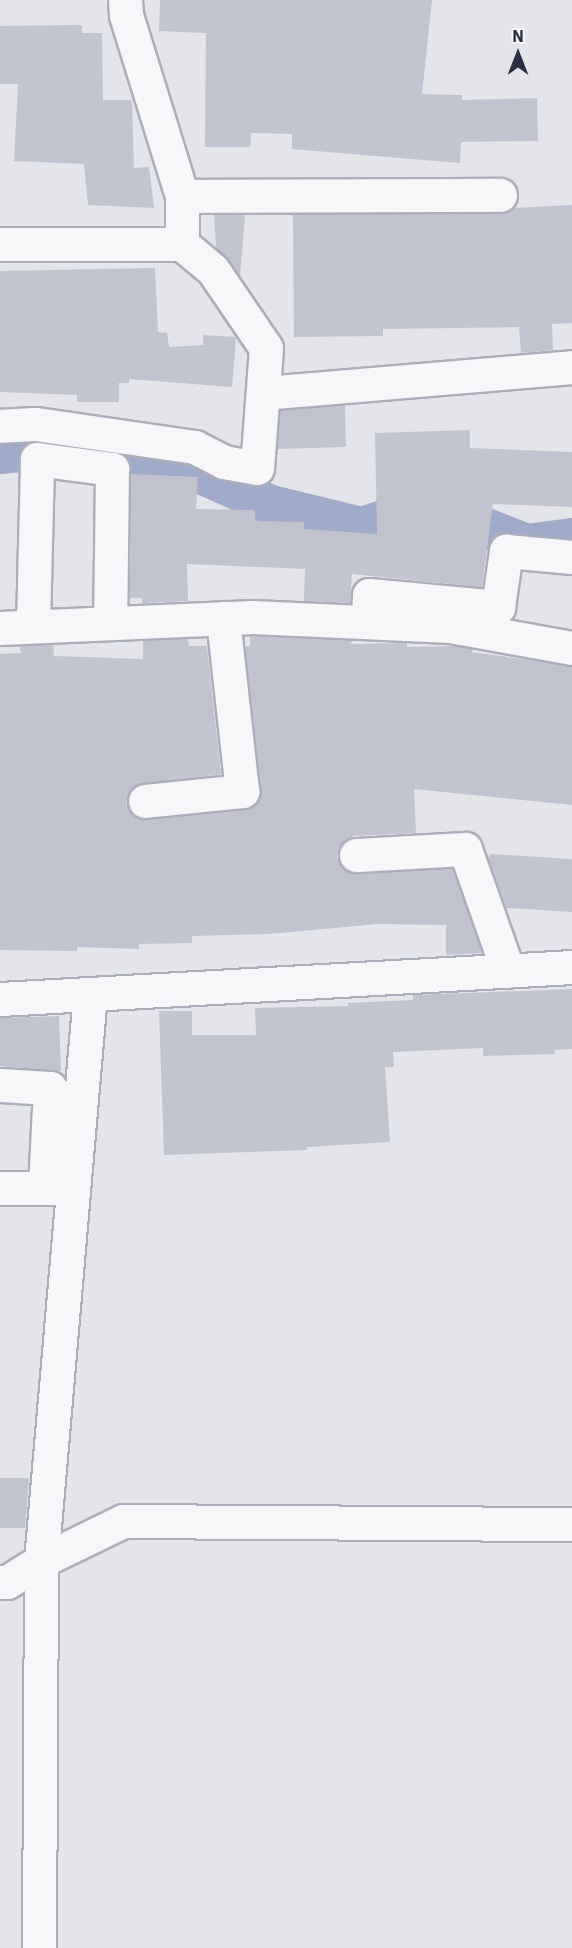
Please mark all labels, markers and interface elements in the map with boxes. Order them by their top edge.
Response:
north arrow [488,24,548,84]
text: N [512,26,524,46]

